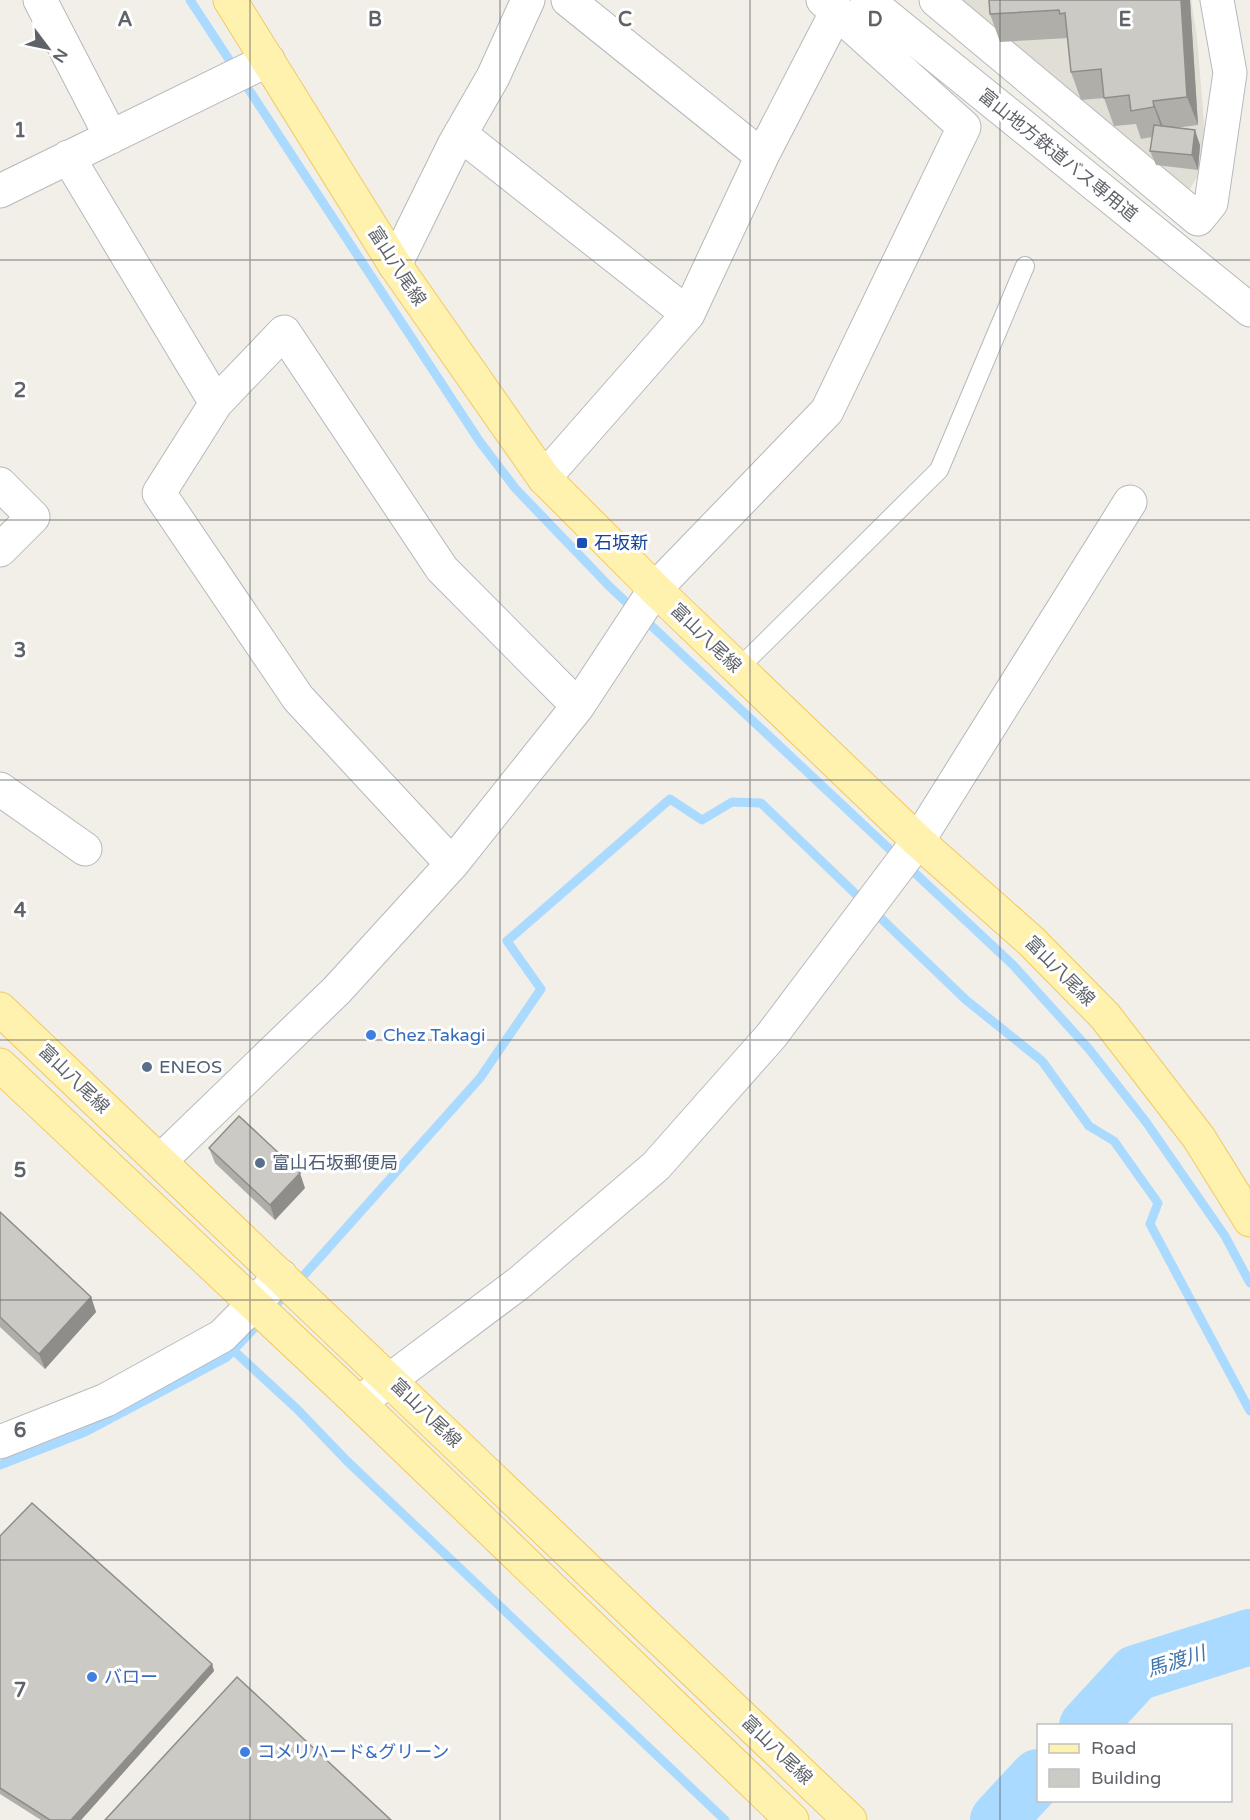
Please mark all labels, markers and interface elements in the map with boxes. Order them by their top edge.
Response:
text: A [118,8,133,32]
text: B [368,8,382,32]
text: C [618,8,632,32]
text: D [867,8,883,32]
text: E [1119,8,1132,32]
north arrow [18,18,78,78]
text: N [48,45,72,66]
street label: 富山地方鉄道バス専用道 [974,84,1142,226]
text: 1 [14,119,26,143]
street label: 富山八尾線 [363,222,431,310]
text: 2 [14,379,26,403]
place label: 石坂新 [594,532,648,554]
marker: 石坂新 [575,536,589,550]
street label: 富山八尾線 [666,599,746,677]
text: 3 [14,639,26,663]
text: 4 [14,899,27,923]
street label: 富山八尾線 [1020,931,1100,1011]
place label: Chez Takagi [383,1024,486,1046]
marker: Chez Takagi [364,1028,378,1042]
street label: 富山八尾線 [34,1040,114,1118]
place label: ENEOS [159,1056,222,1078]
marker: ENEOS [140,1060,154,1074]
place label: 富山石坂郵便局 [272,1152,398,1174]
marker: 富山石坂郵便局 [253,1156,267,1170]
text: 5 [14,1159,26,1183]
street label: 富山八尾線 [386,1374,466,1452]
text: 6 [14,1419,26,1443]
water label: 馬渡川 [1144,1641,1210,1682]
place label: バロー [104,1666,158,1688]
marker: バロー [85,1670,99,1684]
text: 7 [14,1679,26,1703]
street label: 富山八尾線 [737,1711,817,1789]
legend [1037,1724,1232,1802]
text: Road [1091,1737,1136,1759]
place label: コメリハード&グリーン [257,1741,449,1763]
marker: コメリハード&グリーン [238,1745,252,1759]
text: Building [1091,1767,1161,1789]

